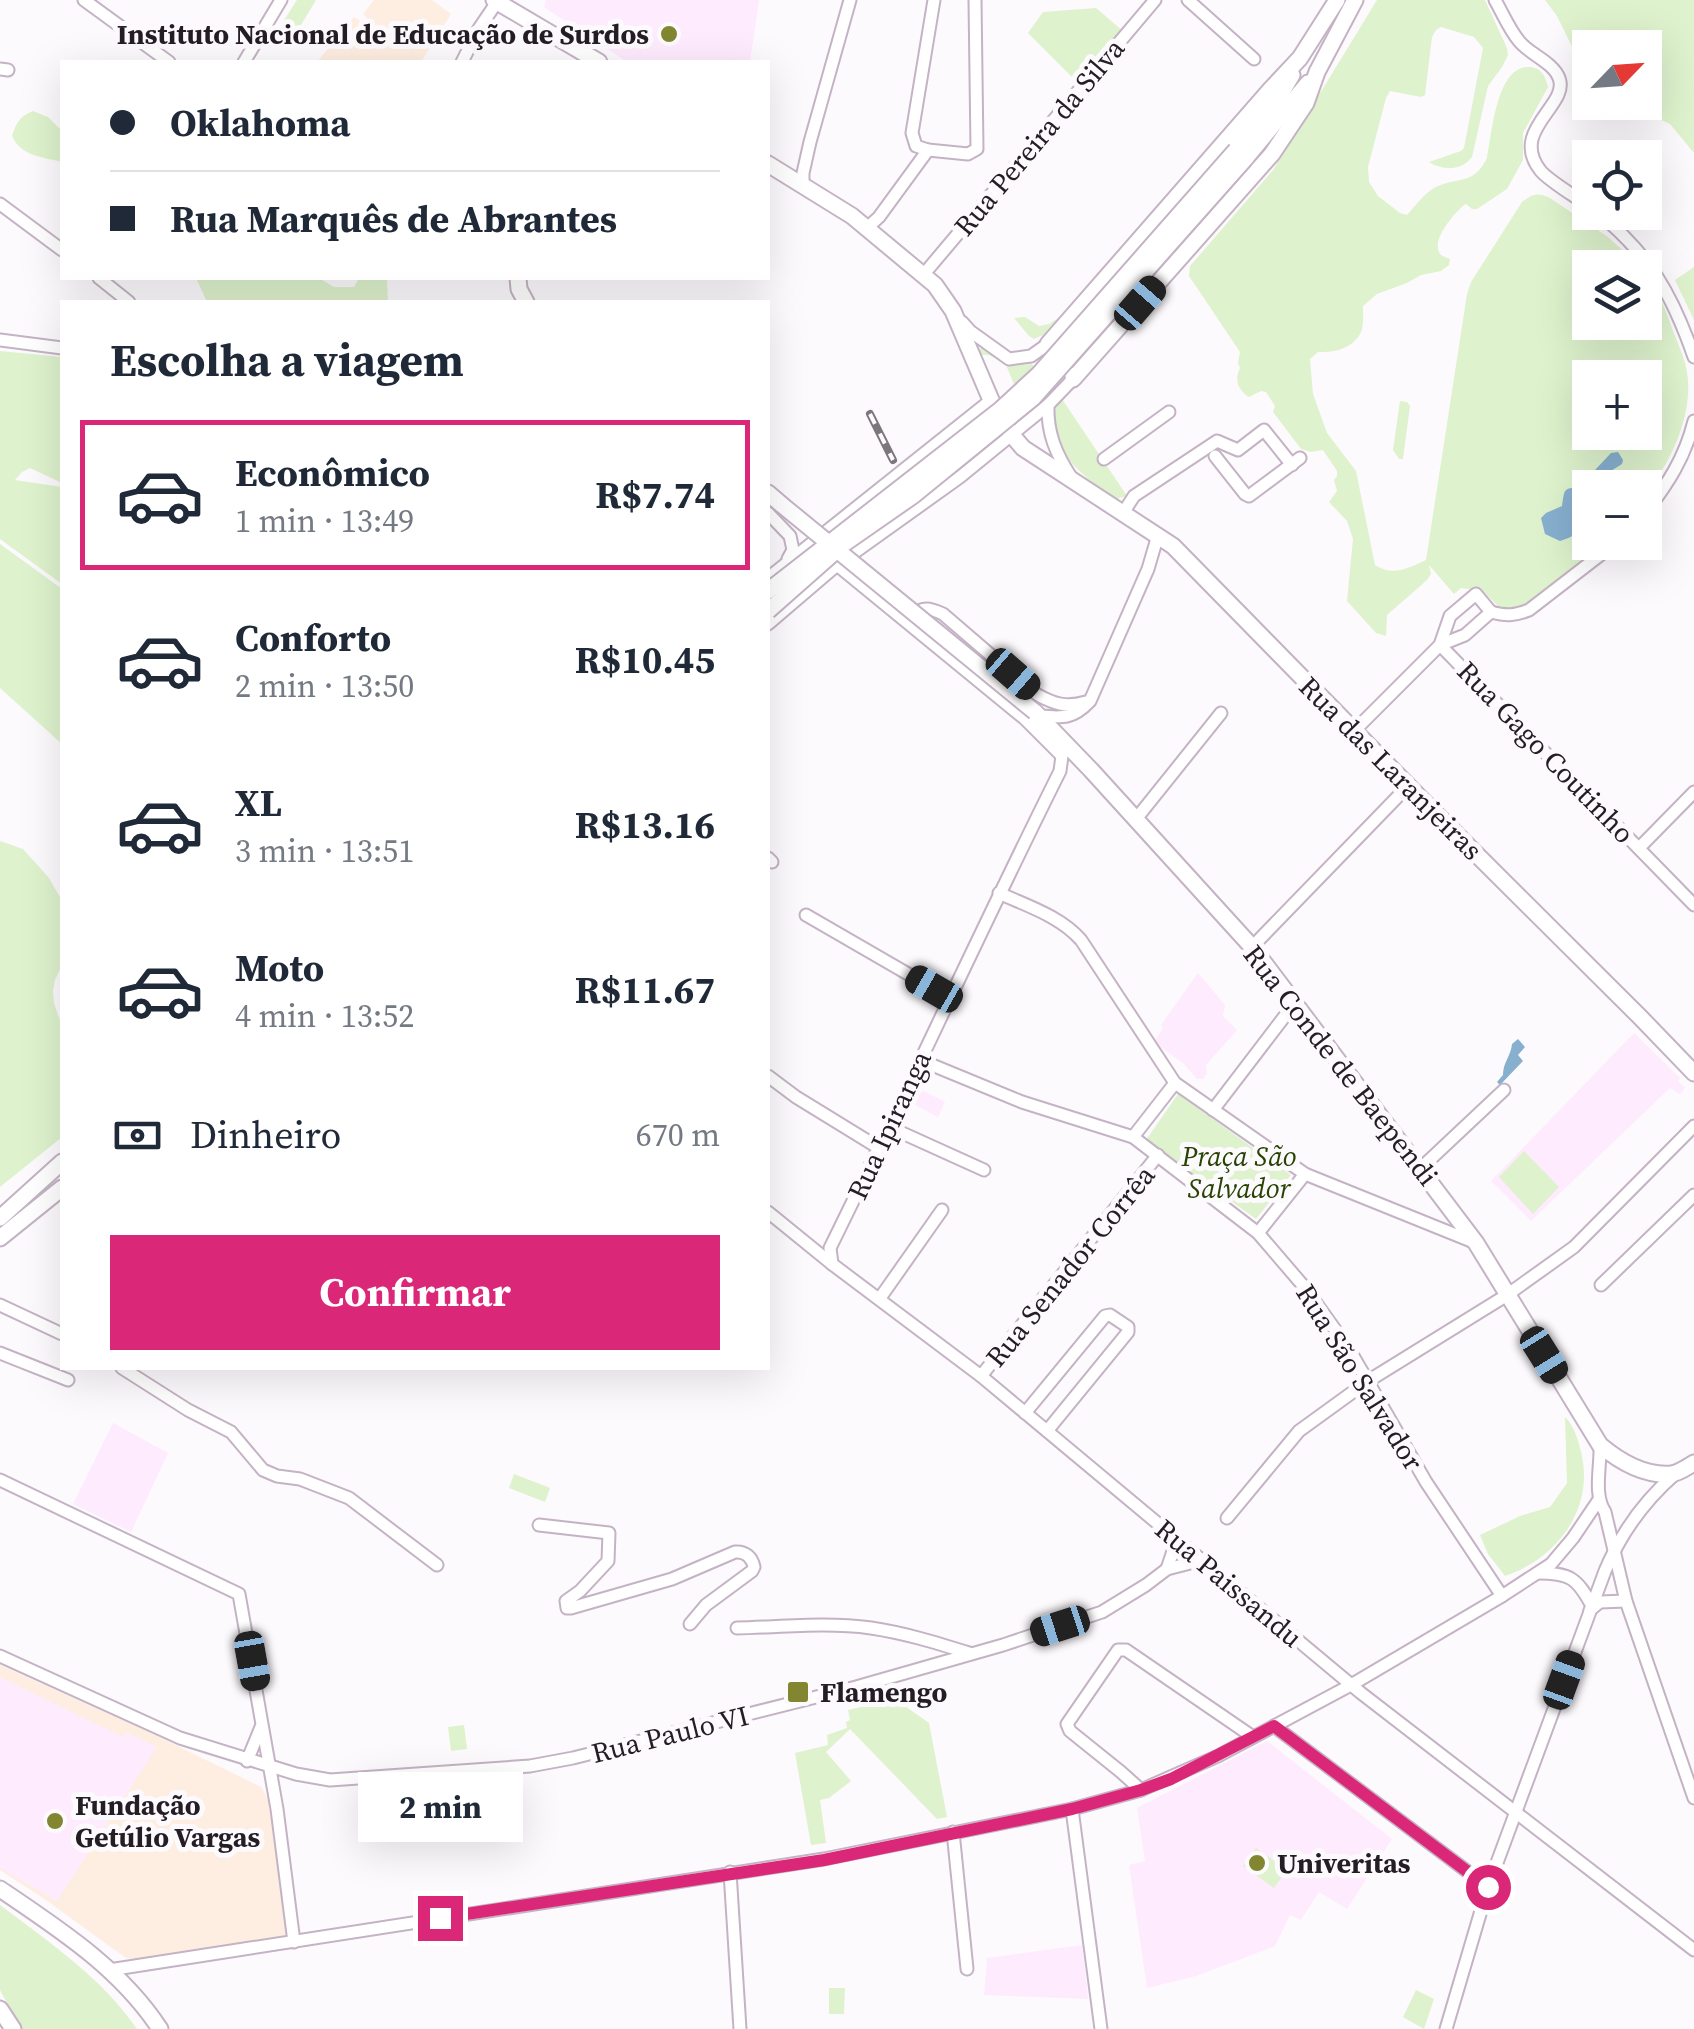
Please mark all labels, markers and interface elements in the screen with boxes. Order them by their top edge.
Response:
place label: Instituto Nacional de Educação de Surdos [117,15,649,53]
marker: Instituto Nacional de Educação de Surdos [658,23,680,45]
street label: Rua Pereira da Silva [945,30,1133,244]
north arrow [1572,30,1662,120]
map controls [1572,30,1662,560]
text: Oklahoma [170,97,351,149]
button: locate [1572,140,1662,230]
text: Rua Marquês de Abrantes [170,193,617,245]
button: layers [1572,250,1662,340]
car [1109,271,1171,335]
text: Escolha a viagem [110,329,464,391]
button: + [1572,360,1662,450]
text: Econômico [235,447,430,499]
icon: car [115,450,205,540]
text: R$7.74 [595,469,715,521]
button: − [1572,470,1662,560]
text: 1 min · 13:49 [235,499,414,543]
text: Conforto [235,612,391,664]
icon: car [115,615,205,705]
text: R$10.45 [575,634,715,686]
car [981,643,1045,705]
street label: Rua Gago Coutinho [1449,653,1643,851]
text: 2 min · 13:50 [235,664,414,708]
street label: Rua das Laranjeiras [1291,668,1491,868]
text: XL [235,777,282,829]
icon: car [115,780,205,870]
text: R$13.16 [575,799,715,851]
text: 3 min · 13:51 [235,829,414,873]
street label: Rua Conde de Baependi [1235,937,1447,1193]
text: Moto [235,942,324,994]
icon: car [115,945,205,1035]
car [901,961,967,1017]
text: R$11.67 [575,964,715,1016]
text: 4 min · 13:52 [235,994,414,1038]
street label: Rua Ipiranga [838,1044,940,1206]
icon: cash [110,1108,165,1163]
text: Dinheiro [190,1109,341,1161]
text: 670 m [636,1113,720,1157]
park label: Praça São Salvador [1181,1137,1296,1207]
street label: Rua Senador Corrêa [977,1157,1164,1375]
button: Confirmar [110,1235,720,1350]
street label: Rua São Salvador [1287,1277,1433,1478]
car [1515,1322,1573,1388]
street label: Rua Paissandu [1147,1510,1311,1656]
car [1027,1602,1093,1650]
car [232,1629,272,1693]
car [1540,1647,1588,1713]
place label: Flamengo [820,1673,948,1711]
marker: Flamengo [785,1679,811,1705]
street label: Rua Paulo VI [587,1696,753,1772]
callout: 2 min [358,1773,522,1843]
text: 2 min [399,1785,482,1829]
place label: Fundação Getúlio Vargas [75,1786,261,1856]
marker: Fundação Getúlio Vargas [44,1810,66,1832]
place label: Univeritas [1277,1844,1411,1882]
marker: Univeritas [1246,1852,1268,1874]
route start [1466,1865,1511,1910]
route end [418,1896,463,1941]

